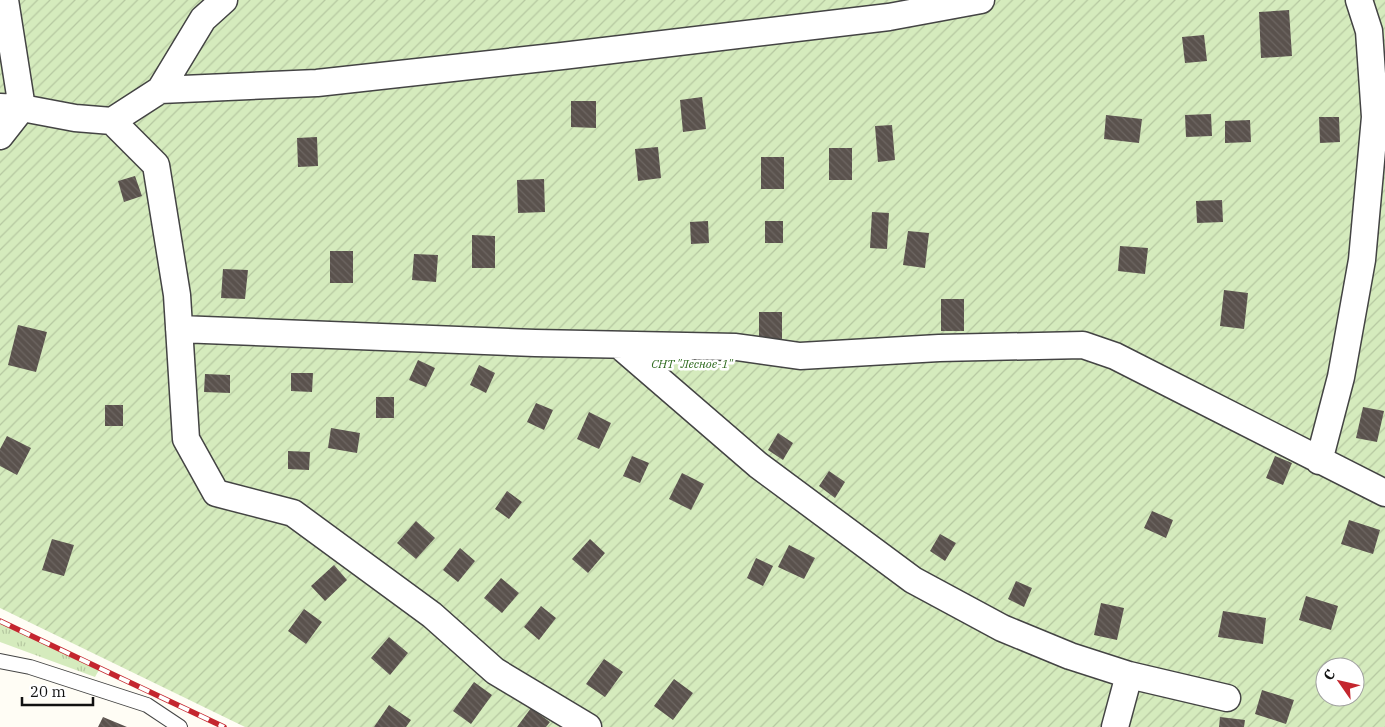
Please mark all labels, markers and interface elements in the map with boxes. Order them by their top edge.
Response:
park label: СНТ "Лесное-1" [651,356,734,371]
north arrow [1315,657,1365,707]
text: С [1319,666,1339,684]
scale bar [22,674,94,706]
text: 20 m [30,682,66,701]

